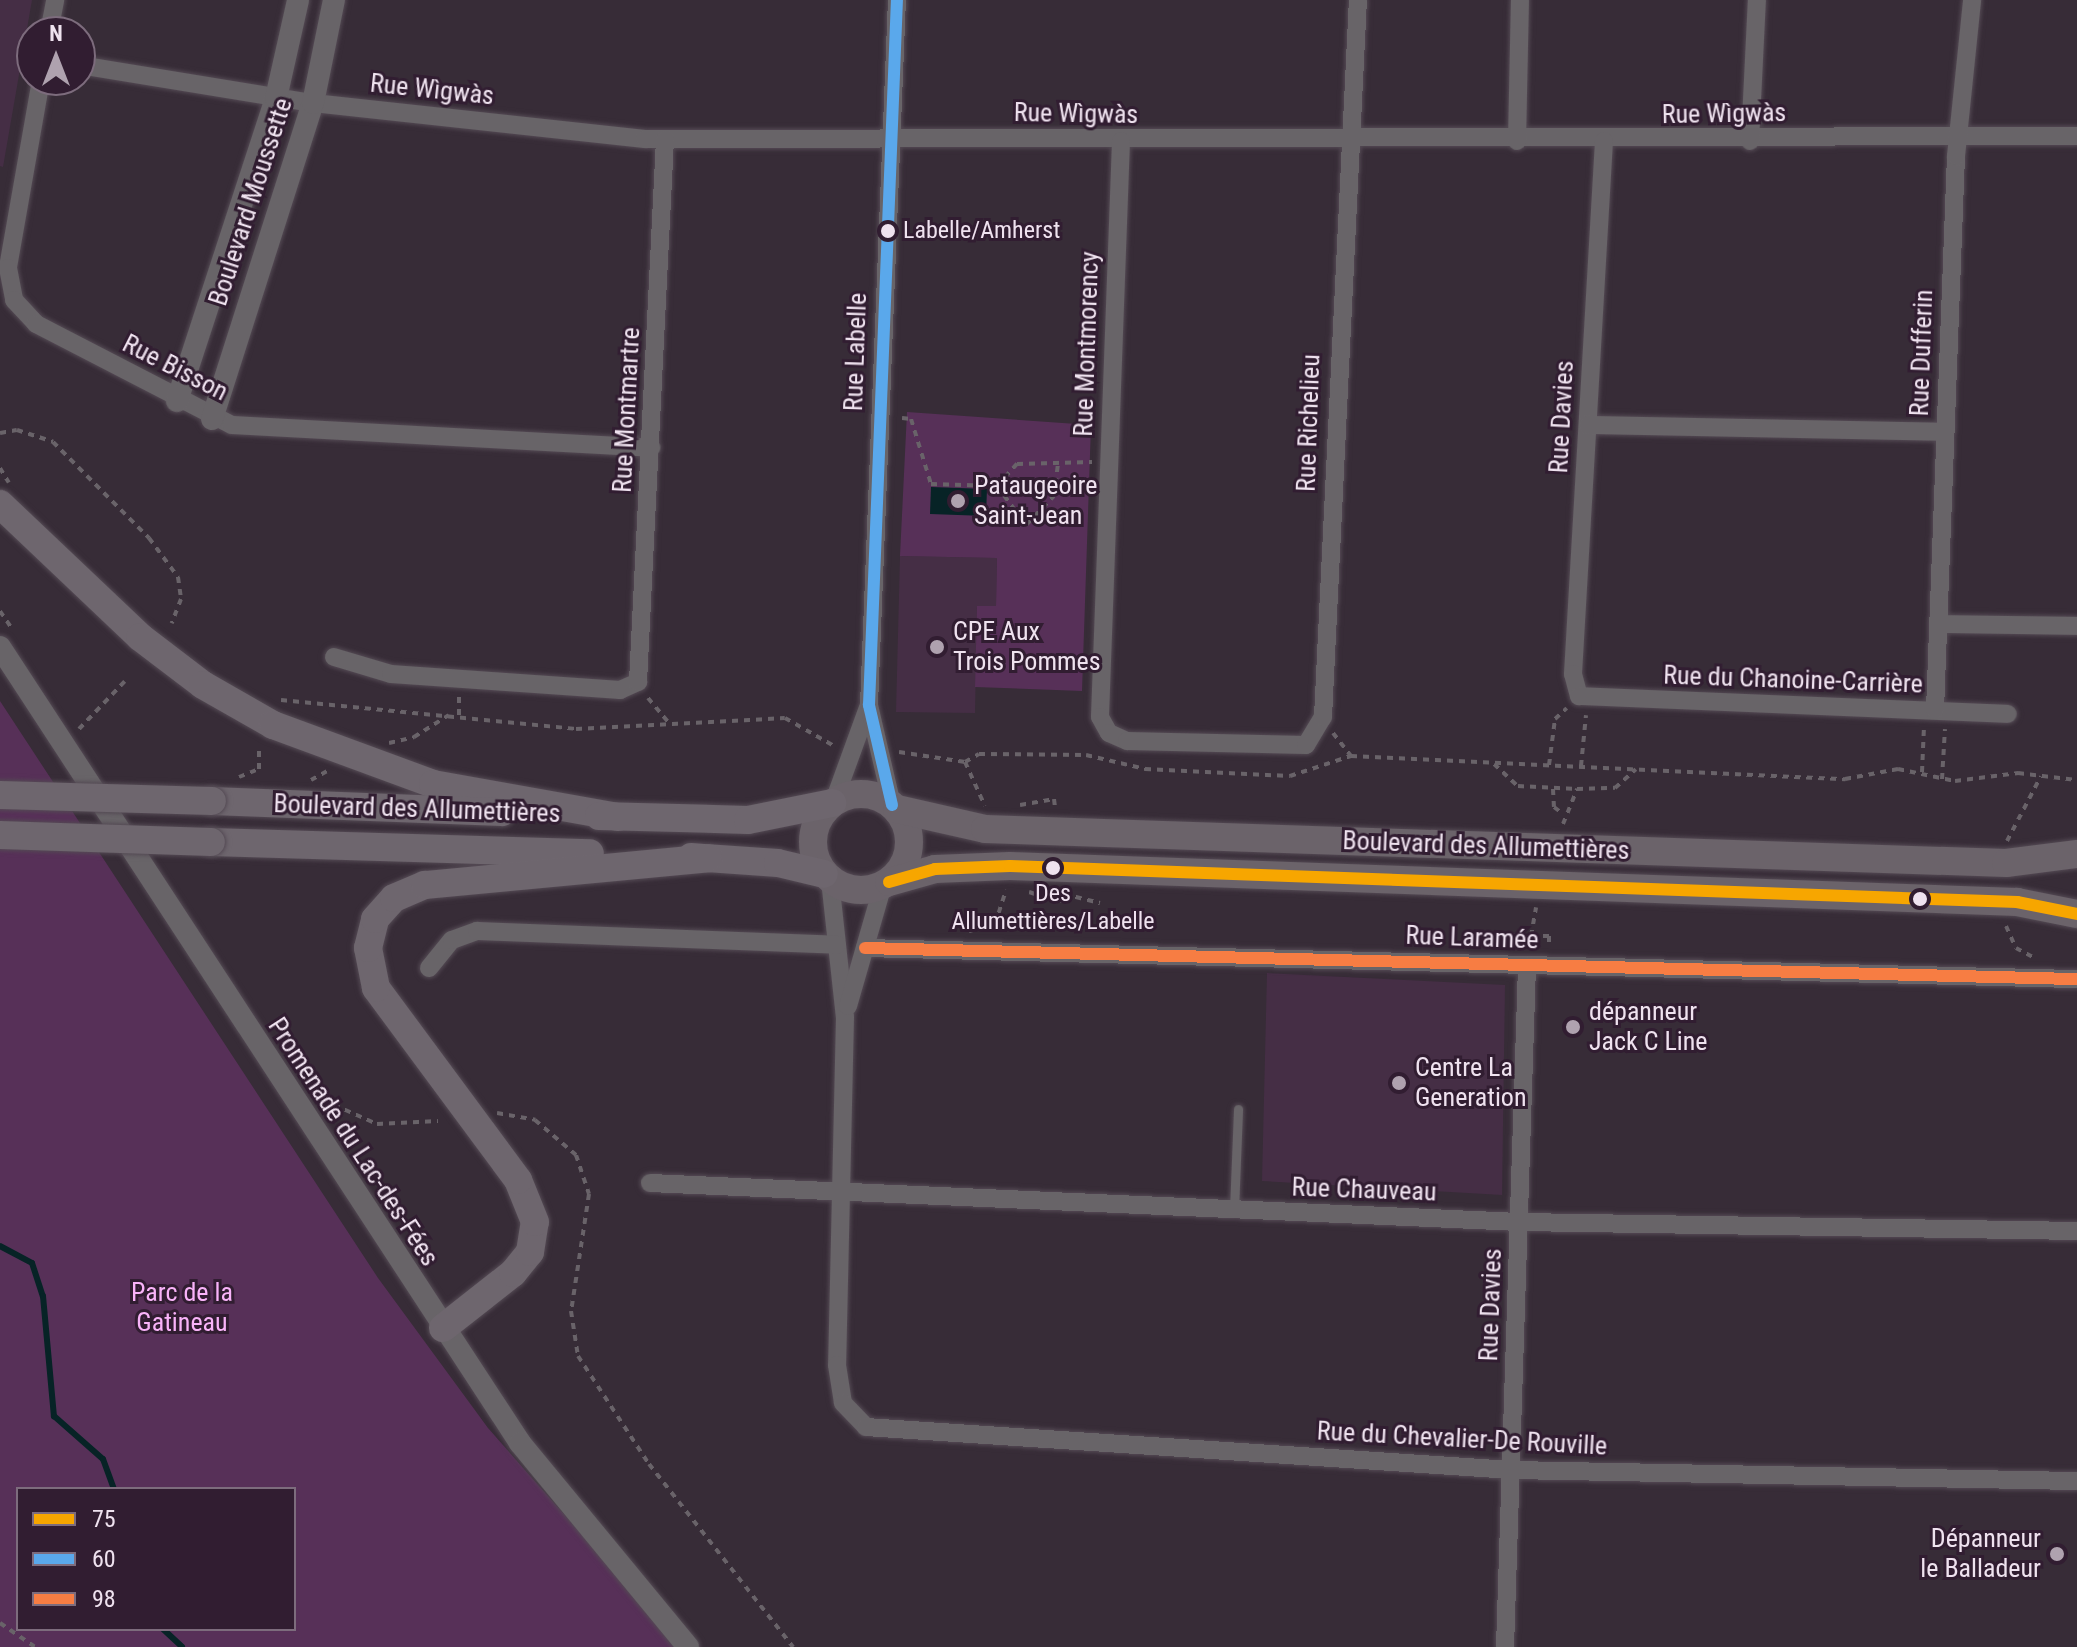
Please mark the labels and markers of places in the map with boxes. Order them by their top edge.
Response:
place label: Labelle/Amherst [903,217,1060,245]
marker: Labelle/Amherst [880,223,896,239]
place label: Pataugeoire Saint-Jean [974,470,1097,532]
marker: Pataugeoire Saint-Jean [949,492,967,510]
place label: CPE Aux Trois Pommes [953,616,1101,678]
marker: CPE Aux Trois Pommes [928,638,946,656]
marker: Des Allumettières/Labelle [1045,860,1061,876]
place label: Des Allumettières/Labelle [951,880,1155,936]
unlabelled marker [1912,891,1928,907]
place label: dépanneur Jack C Line [1589,996,1708,1058]
marker: dépanneur Jack C Line [1564,1018,1582,1036]
place label: Centre La Generation [1415,1052,1527,1114]
marker: Centre La Generation [1390,1074,1408,1092]
place label: Dépanneur le Balladeur [1920,1523,2041,1584]
marker: Dépanneur le Balladeur [2048,1545,2066,1563]

